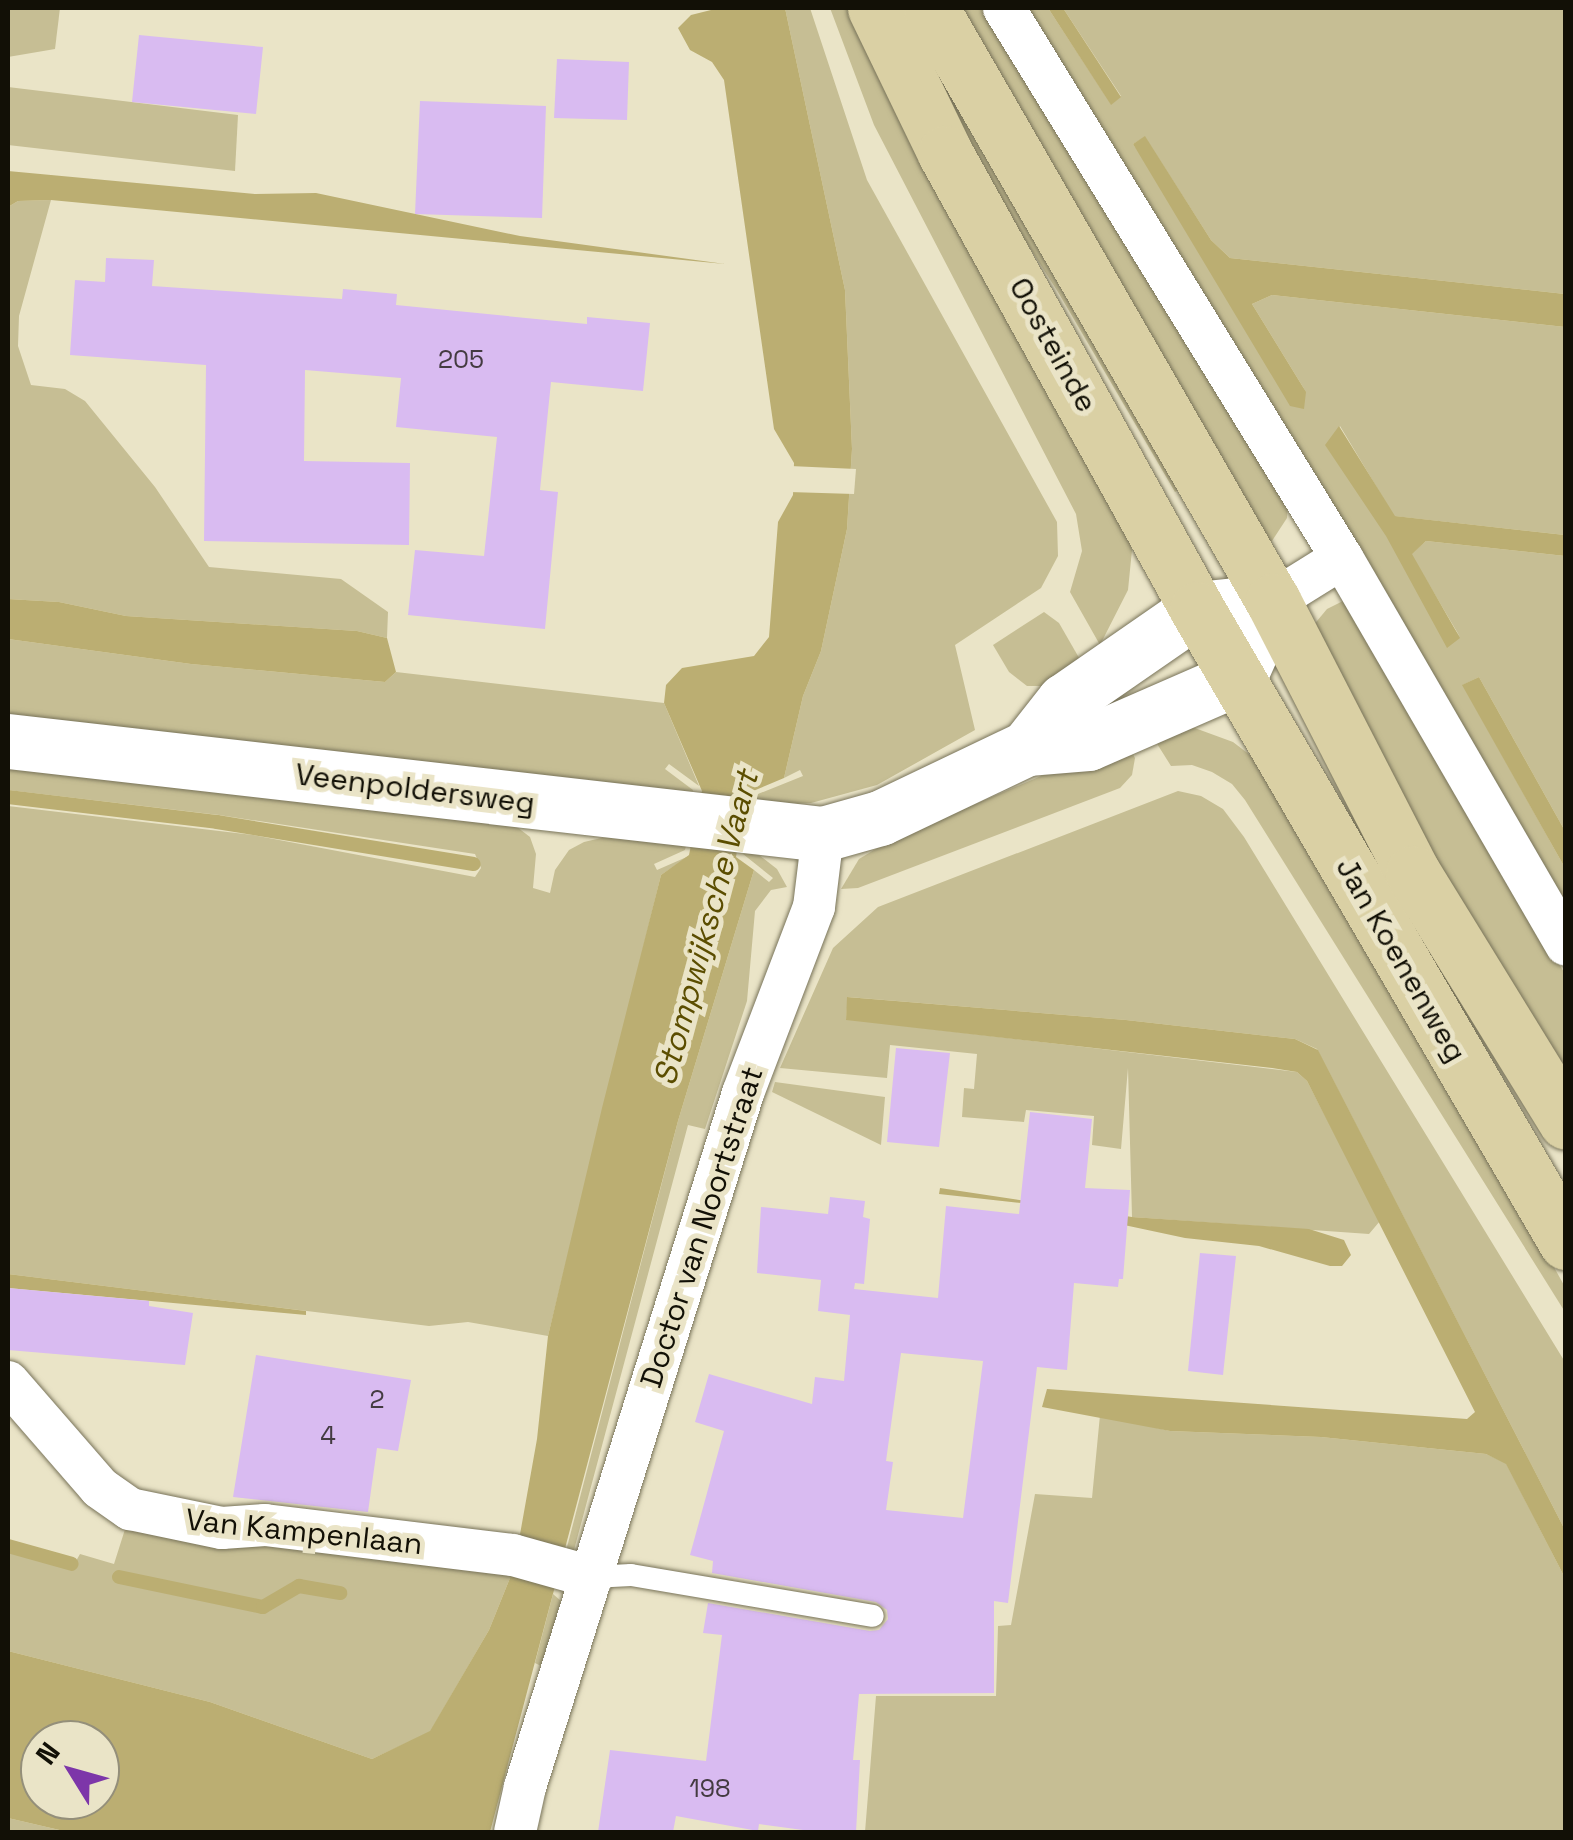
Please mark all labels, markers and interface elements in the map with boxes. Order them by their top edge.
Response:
street label: Oosteinde [1001,272,1105,418]
house number: 205 [438,344,484,374]
street label: Veenpoldersweg [293,756,537,822]
water label: Stompwijksche Vaart [645,766,767,1090]
street label: Jan Koenenweg [1328,852,1474,1068]
street label: Doctor van Noortstraat [633,1062,771,1392]
house number: 2 [369,1384,385,1414]
house number: 4 [320,1420,336,1450]
street label: Van Kampenlaan [184,1502,424,1562]
north arrow [20,1720,120,1820]
text: N [28,1735,68,1771]
house number: 198 [689,1773,731,1803]

